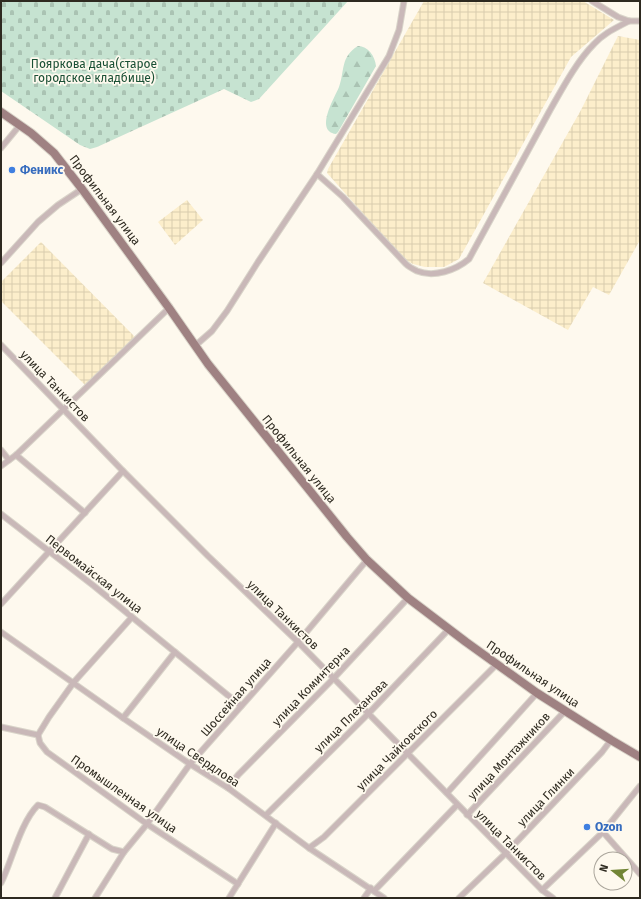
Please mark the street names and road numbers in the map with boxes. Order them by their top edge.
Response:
street label: Профильная улица [67,152,143,248]
street label: улица Танкистов [17,347,93,425]
street label: Профильная улица [259,412,339,506]
street label: Первомайская улица [43,532,145,616]
street label: улица Танкистов [244,577,322,653]
street label: Профильная улица [484,638,582,710]
street label: улица Коминтерна [269,643,353,729]
street label: Шоссейная улица [198,655,274,739]
street label: улица Плеханова [312,677,390,755]
street label: улица Чайковского [354,707,440,793]
street label: улица Монтажников [465,709,553,803]
street label: улица Свердлова [154,724,242,790]
street label: Промышленная улица [68,752,180,836]
street label: улица Глинки [515,765,577,829]
street label: улица Танкистов [473,807,549,883]

